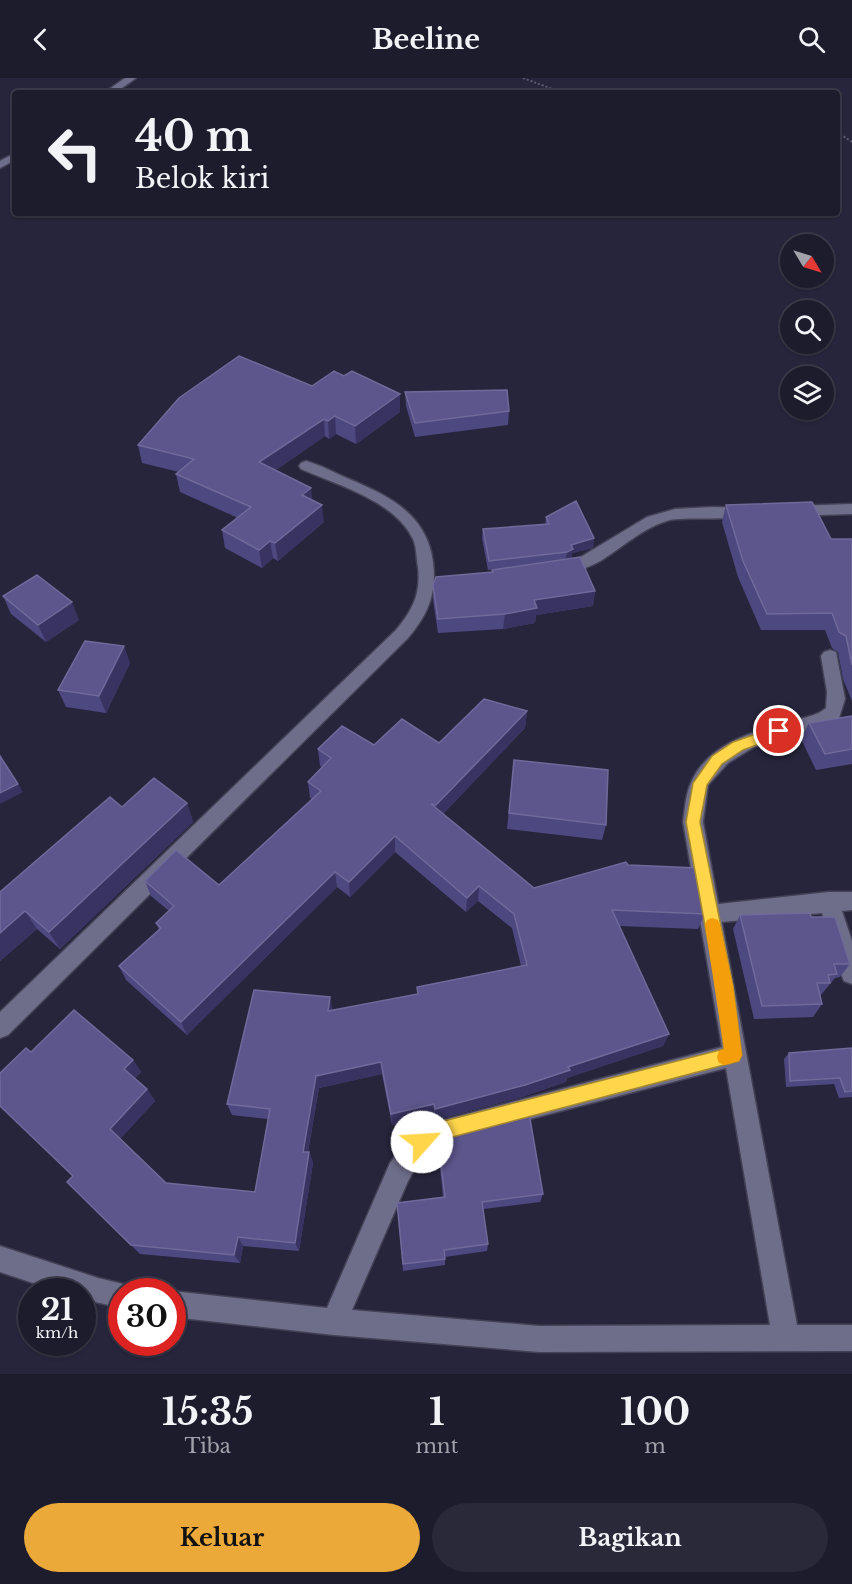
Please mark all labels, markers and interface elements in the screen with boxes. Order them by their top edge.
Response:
icon: back [24,23,57,56]
text: Beeline [372,23,480,56]
icon: search [795,23,828,56]
text: 40 m [135,110,252,162]
icon: left [36,114,114,192]
text: Belok kiri [135,162,270,195]
north arrow [780,234,834,288]
map controls [780,234,834,420]
button: search [780,300,834,354]
button: layers [780,366,834,420]
pin [753,705,804,756]
icon: arrive [762,714,795,747]
position arrow [390,1110,454,1174]
speed limit sign: 30 [108,1278,186,1356]
text: 21 [41,1291,73,1328]
text: km/h [36,1323,78,1342]
text: 15:35 [162,1390,254,1435]
text: 1 [429,1390,445,1435]
text: 100 [620,1390,690,1435]
text: Tiba [184,1434,231,1458]
text: mnt [415,1434,458,1458]
text: m [644,1434,666,1458]
button: Keluar [24,1503,420,1572]
button: Bagikan [432,1503,828,1572]

